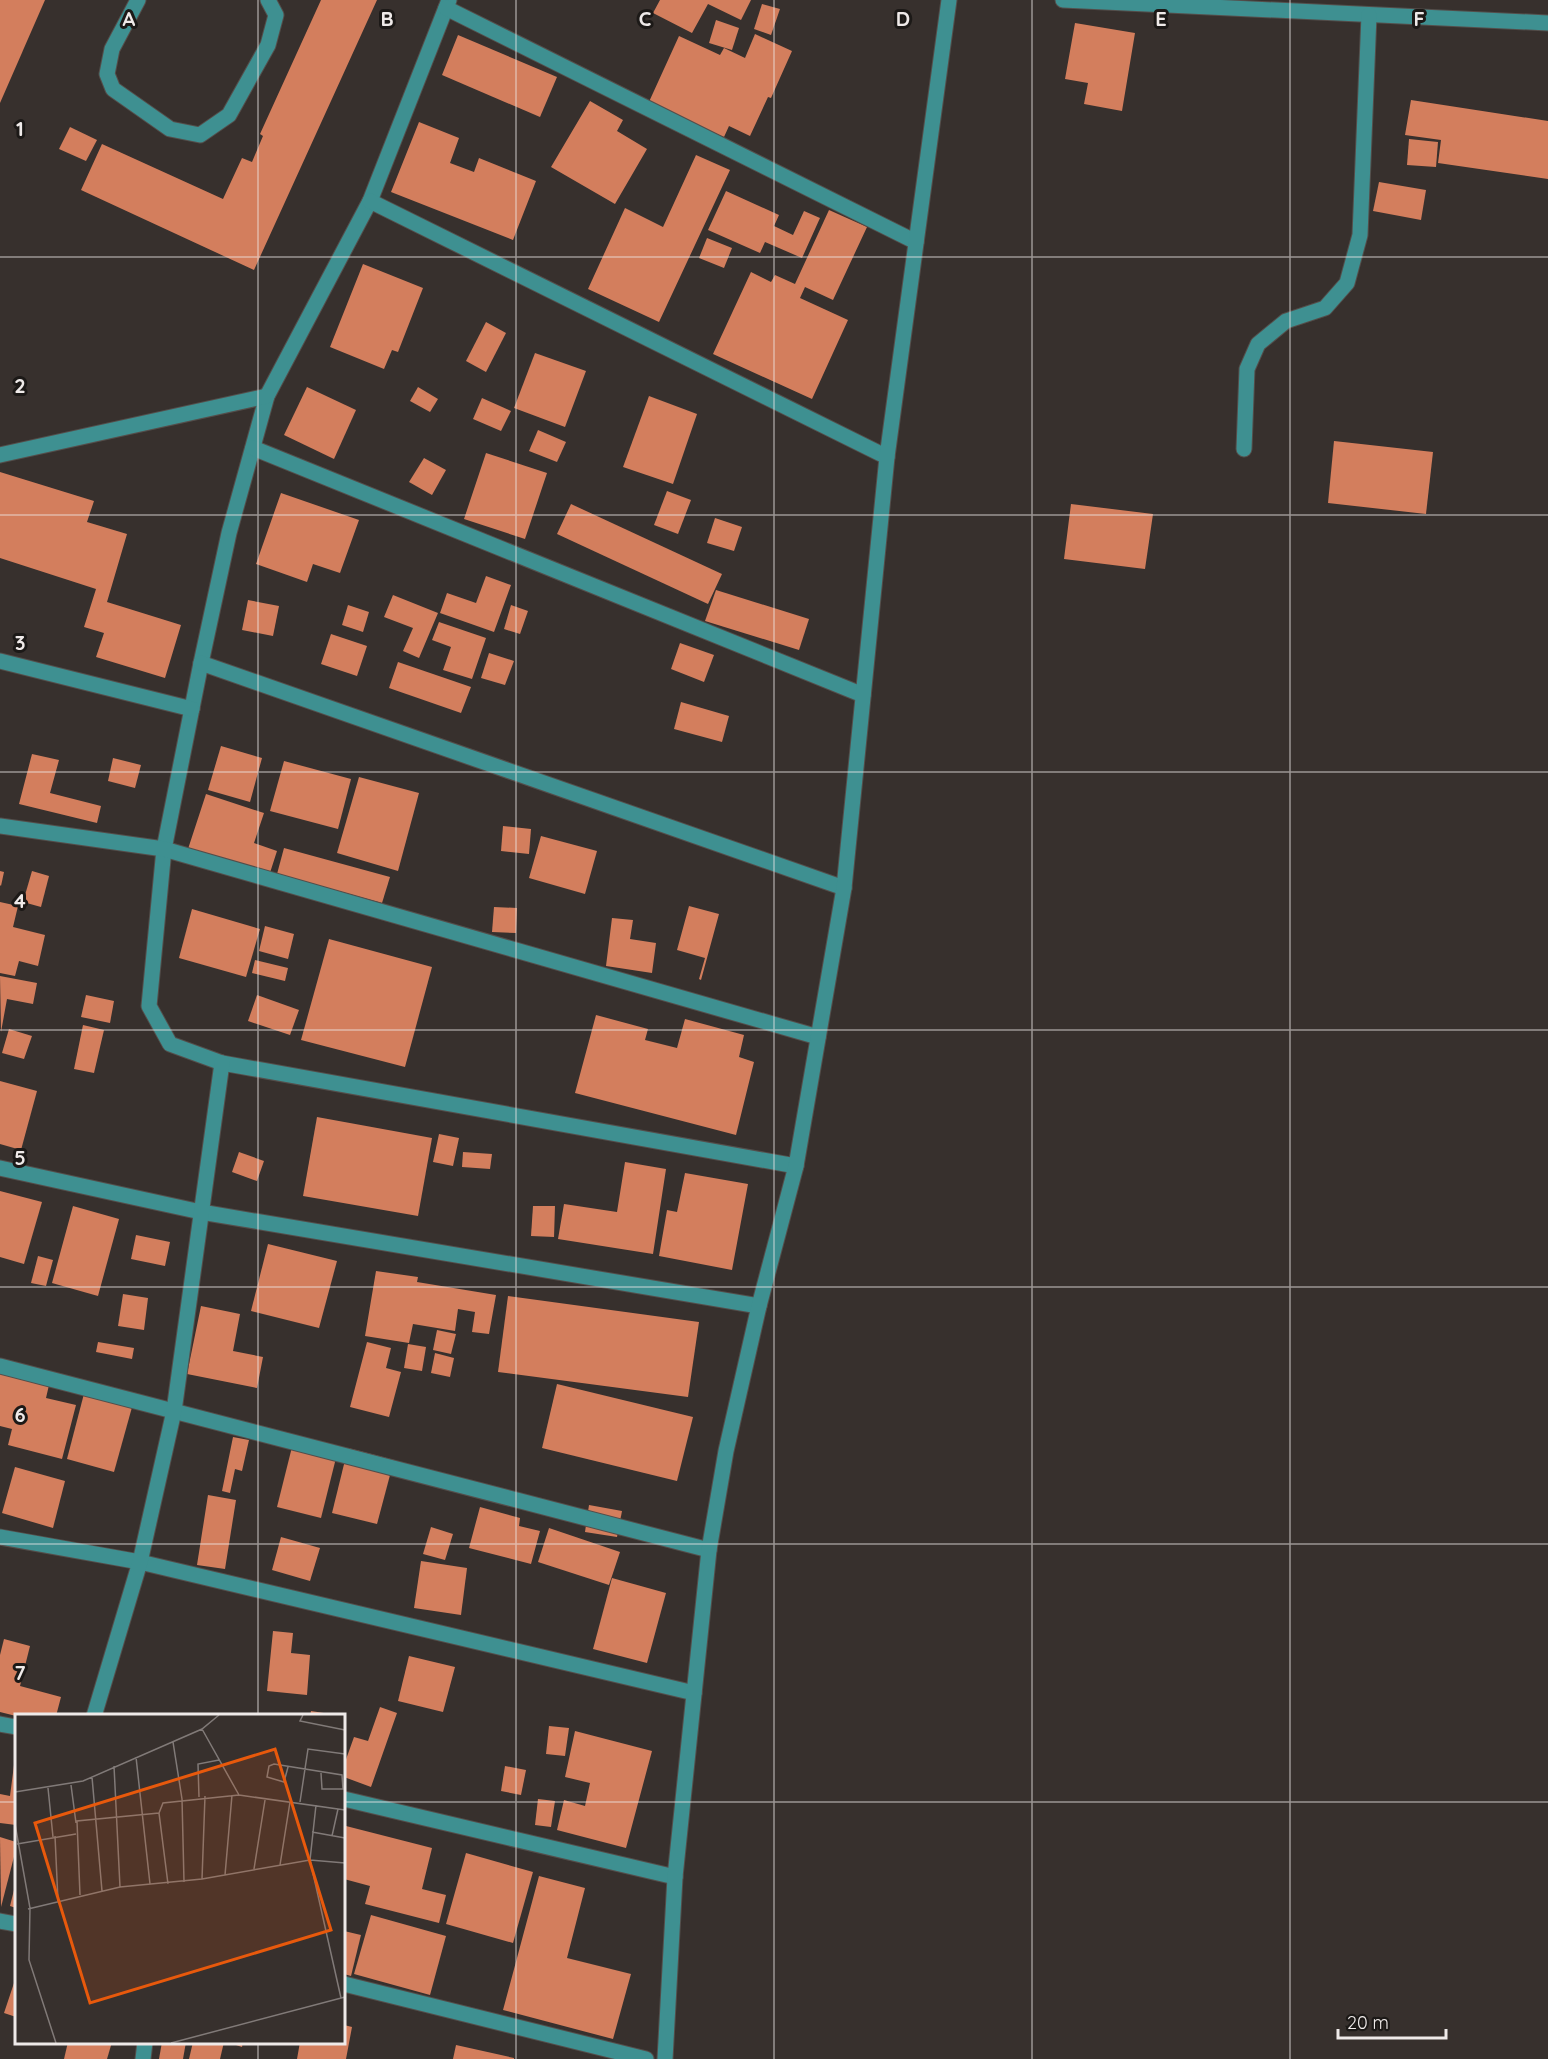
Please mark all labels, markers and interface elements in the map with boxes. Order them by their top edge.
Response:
text: A [123,6,136,31]
text: B [380,6,394,31]
text: C [639,6,652,31]
text: D [896,6,910,31]
text: E [1155,6,1167,31]
text: F [1413,6,1425,31]
text: 1 [16,116,24,141]
text: 2 [14,373,26,398]
text: 3 [15,630,25,655]
text: 4 [14,888,26,913]
text: 5 [14,1145,26,1170]
text: 6 [14,1402,26,1427]
text: 7 [15,1660,26,1685]
inset map [15,1714,345,2044]
scale bar [1338,2002,1446,2040]
text: 20 m [1347,2011,1389,2034]

